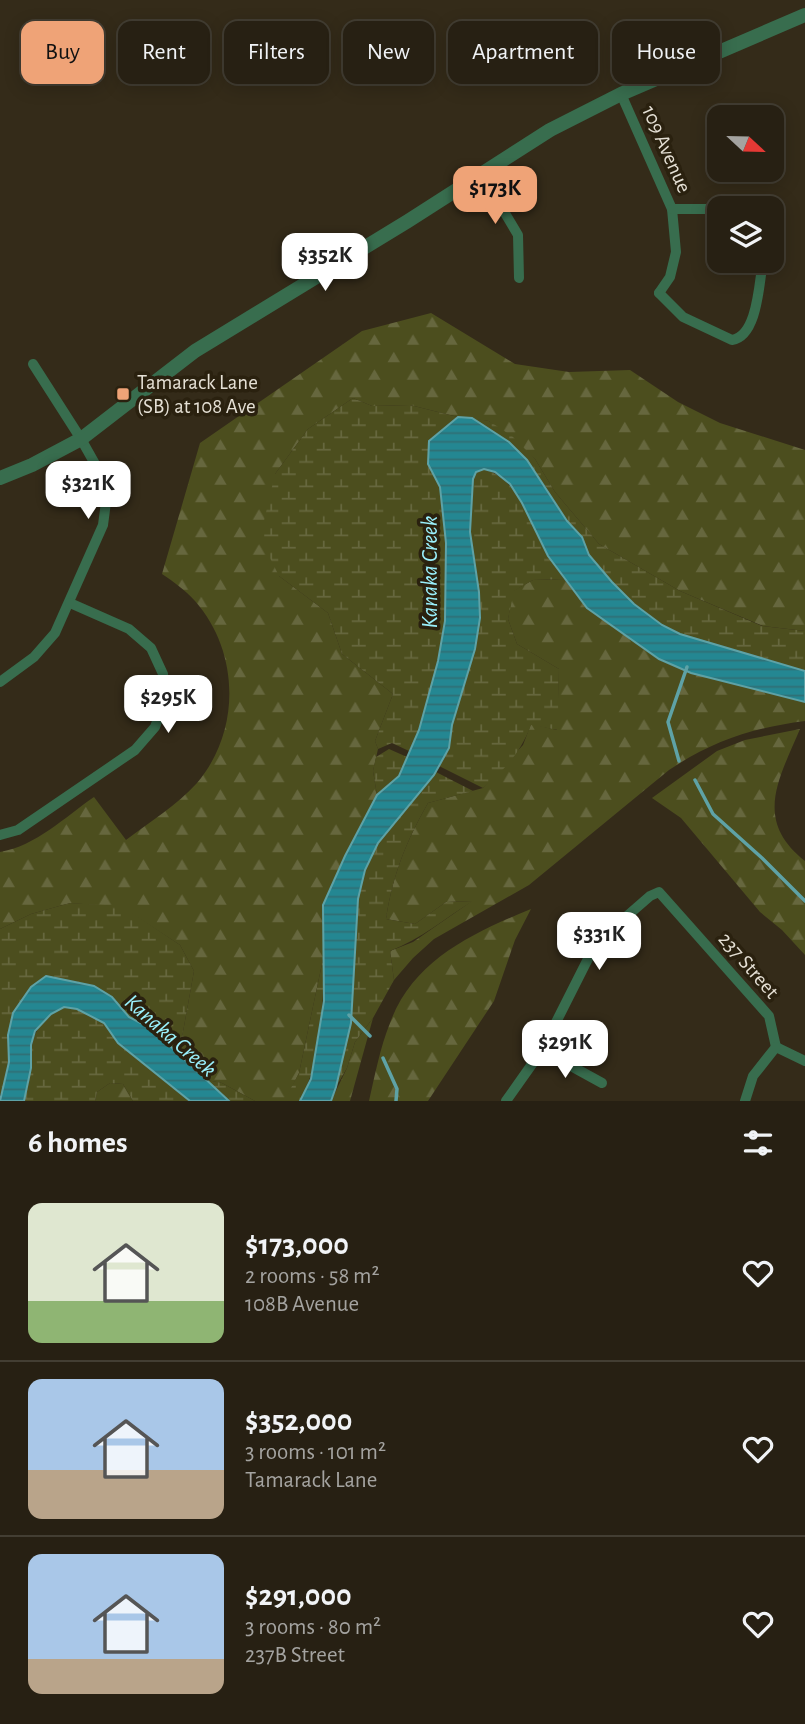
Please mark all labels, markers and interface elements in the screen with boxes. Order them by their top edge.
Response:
chip: Buy [21,21,104,84]
chip: Rent [118,21,210,84]
chip: Filters [224,21,329,84]
chip: New [343,21,434,84]
chip: Apartment [448,21,598,84]
chip: House [612,21,720,84]
street label: 109 Avenue [638,103,695,196]
north arrow [707,105,784,182]
map controls [707,105,784,273]
pin: $173K [446,166,544,226]
text: $173K [469,177,521,200]
button: layers [707,196,784,273]
pin: $352K [276,233,374,293]
text: $352K [298,244,352,267]
place label: Tamarack Lane (SB) at 108 Ave [137,372,258,417]
marker: Tamarack Lane (SB) at 108 Ave [115,386,131,402]
pin: $321K [39,462,137,521]
text: $321K [62,472,114,495]
water label: Kanaka Creek [419,515,442,628]
pin: $295K [119,676,217,735]
text: $295K [140,686,196,709]
pin: $331K [550,912,648,972]
text: $331K [573,923,625,946]
street label: 237 Street [714,928,783,1003]
water label: Kanaka Creek [120,990,220,1082]
pin: $291K [516,1020,614,1080]
text: $291K [538,1031,592,1054]
icon: filters [739,1124,777,1162]
text: 6 homes [28,1128,128,1158]
text: $173,000 [245,1230,349,1260]
icon: home [84,1231,168,1315]
icon: heart [739,1254,777,1292]
text: 2 rooms · 58 m² [245,1265,380,1288]
text: 108B Avenue [245,1293,359,1316]
text: $352,000 [245,1406,352,1436]
icon: home [84,1407,168,1491]
icon: heart [739,1430,777,1468]
text: 3 rooms · 101 m² [245,1441,386,1464]
text: Tamarack Lane [245,1469,377,1492]
text: $291,000 [245,1581,352,1611]
icon: home [84,1582,168,1666]
icon: heart [739,1605,777,1643]
text: 3 rooms · 80 m² [245,1616,381,1639]
text: 237B Street [245,1644,345,1667]

